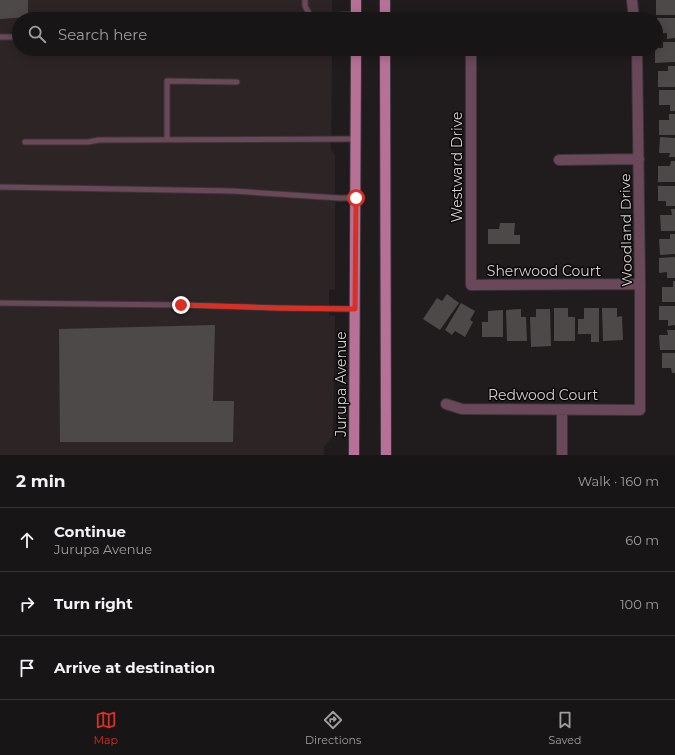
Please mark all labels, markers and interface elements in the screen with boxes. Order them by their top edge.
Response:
search box [12,12,663,56]
icon: search [26,23,48,45]
text: Search here [58,25,147,44]
street label: Westward Drive [448,111,466,223]
street label: Woodland Drive [616,173,636,287]
route start [347,189,365,207]
street label: Sherwood Court [487,262,602,280]
route end [172,296,190,314]
street label: Jurupa Avenue [332,331,350,438]
street label: Redwood Court [488,386,598,404]
text: 2 min [16,471,66,491]
text: Walk · 160 m [578,473,659,489]
text: Continue [54,522,126,541]
icon: ahead [16,529,38,551]
text: 60 m [625,532,659,548]
text: Jurupa Avenue [54,541,152,557]
icon: right [16,593,38,615]
text: Turn right [54,594,133,613]
text: 100 m [620,596,659,612]
icon: arrive [16,657,38,679]
text: Arrive at destination [54,658,215,677]
tab: Map [94,709,118,747]
tab: Directions [305,709,361,747]
tab: Saved [548,709,581,747]

